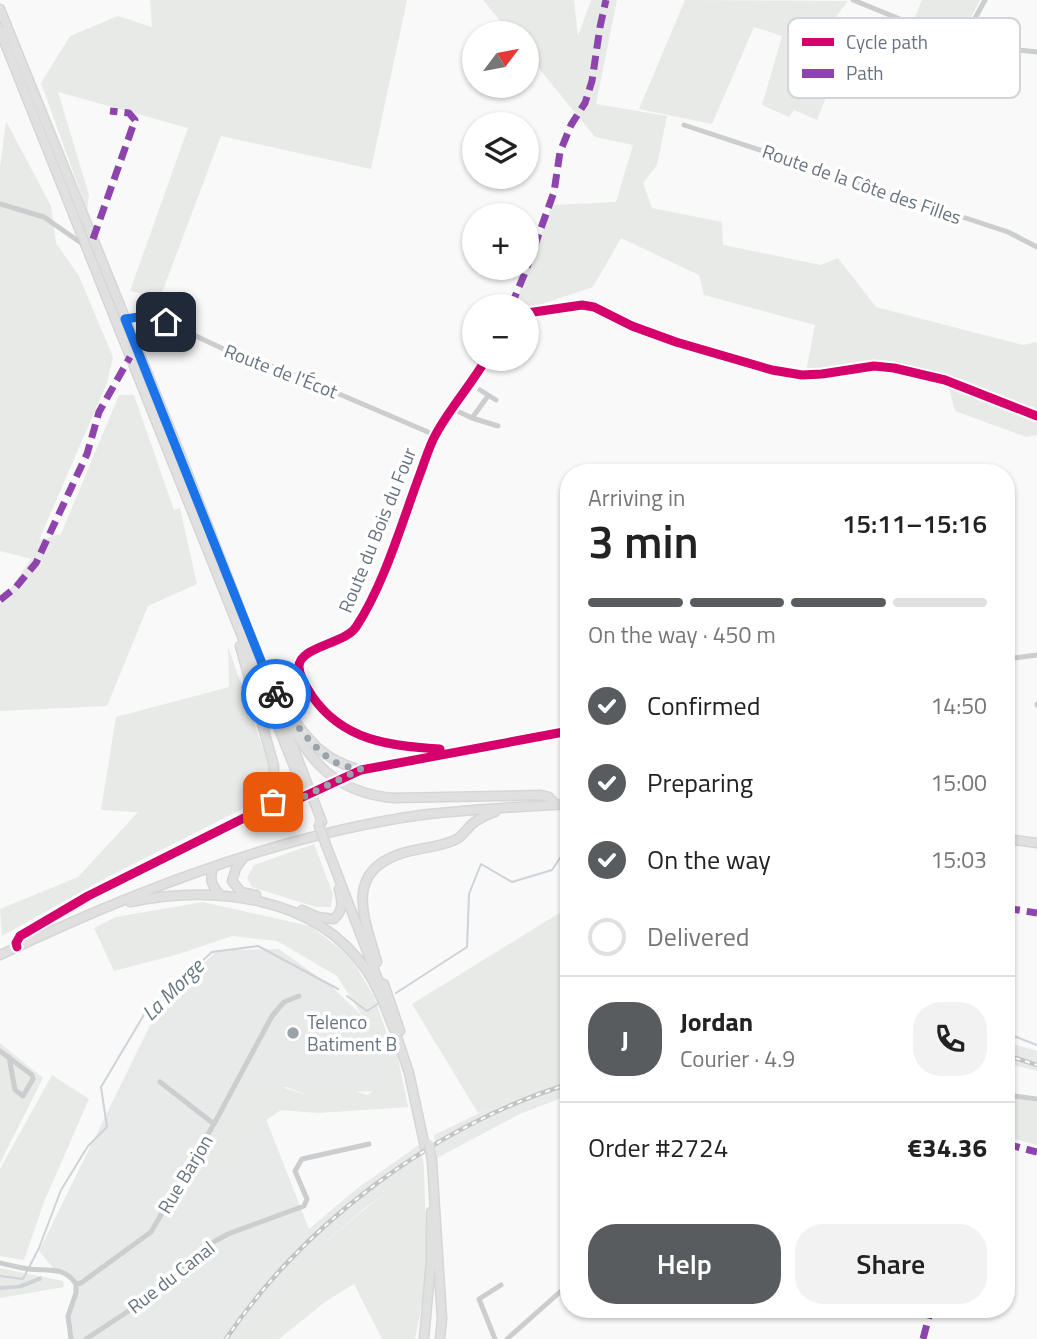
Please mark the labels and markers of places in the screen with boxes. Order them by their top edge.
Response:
pin [136,292,196,352]
pin [243,772,303,832]
place label: Telenco Batiment B [307,1007,397,1058]
marker: Telenco Batiment B [285,1025,301,1041]

